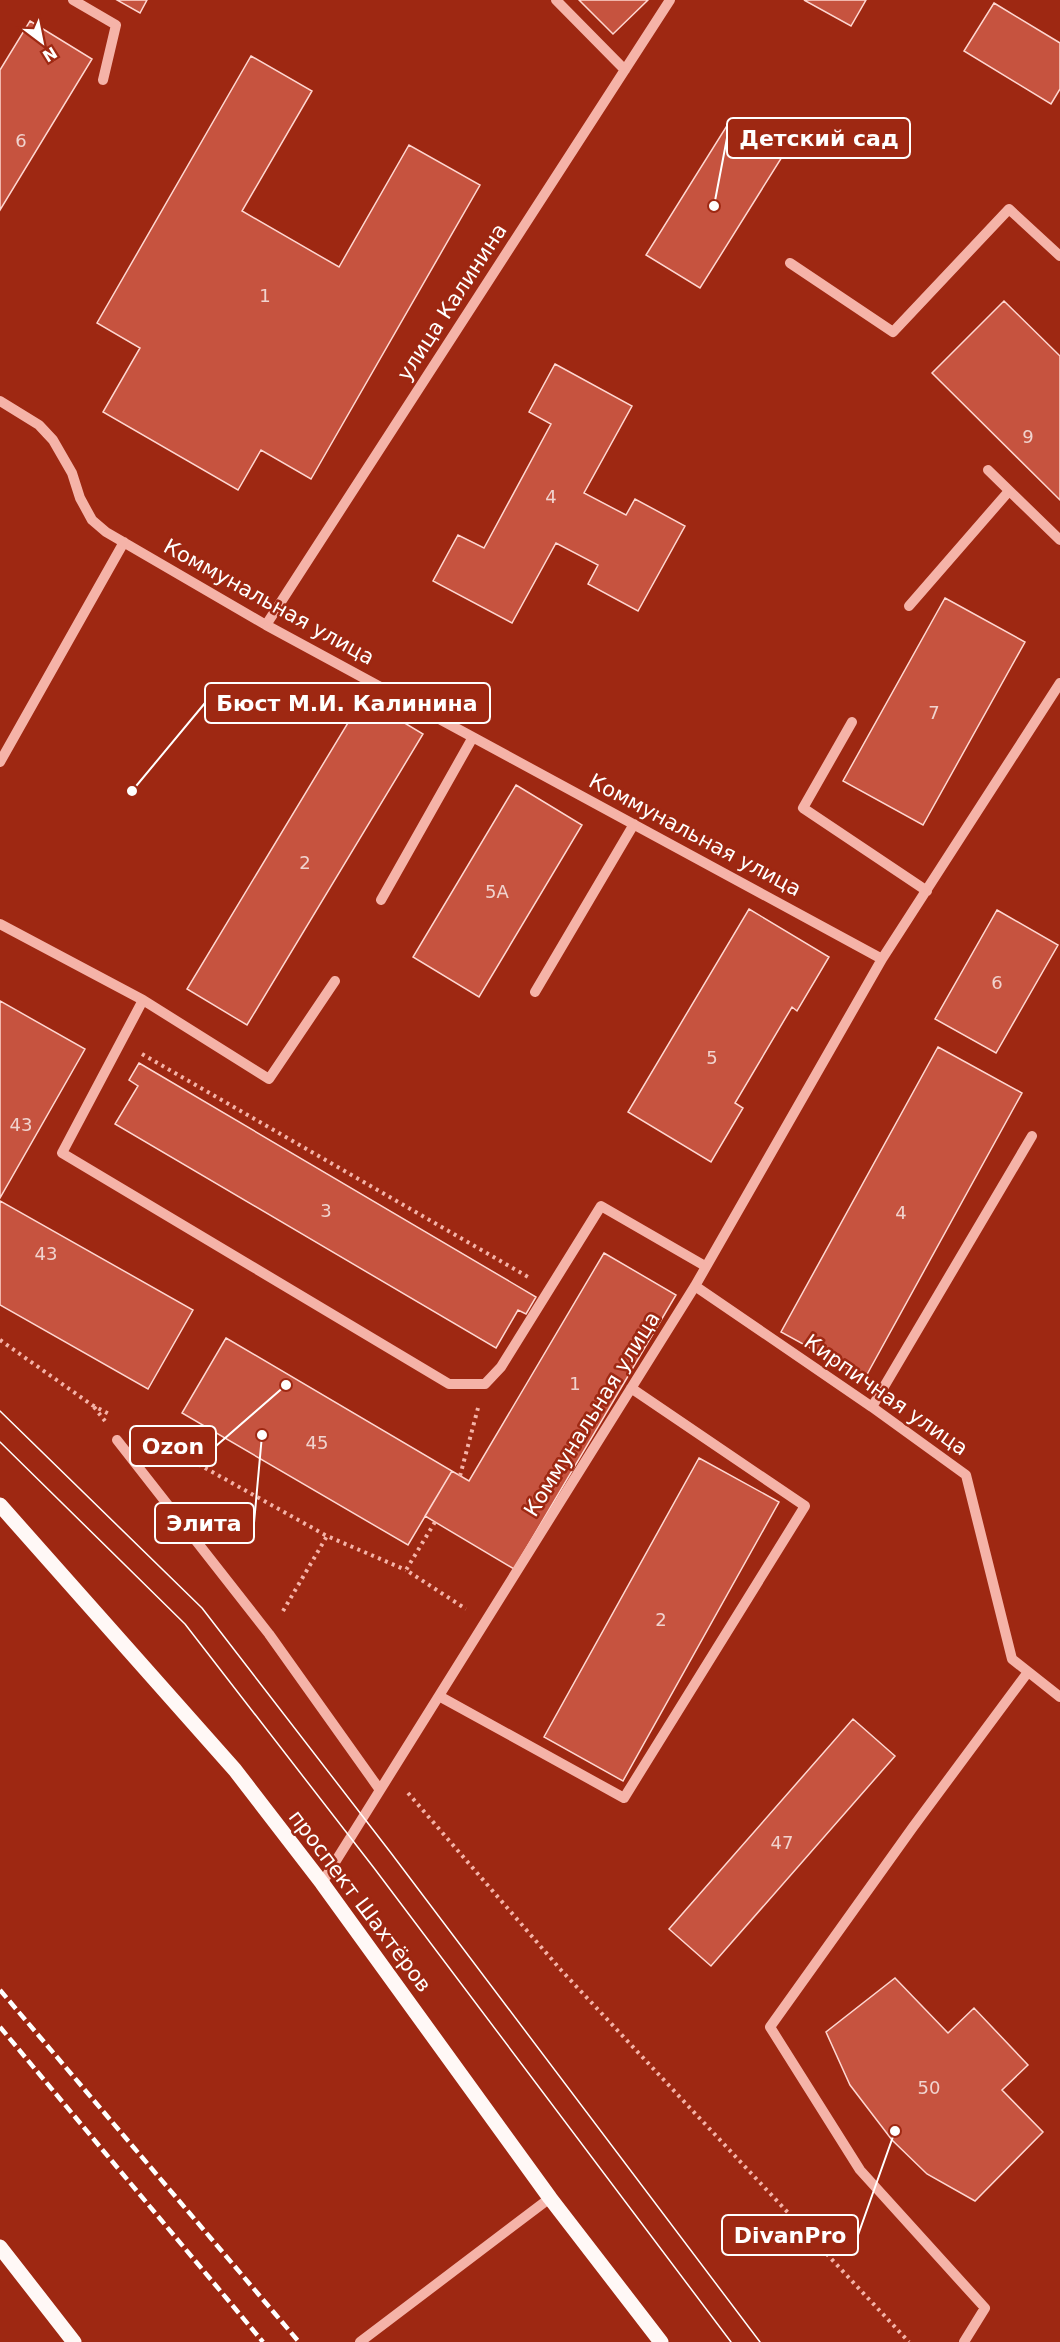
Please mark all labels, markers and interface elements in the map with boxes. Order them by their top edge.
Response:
north arrow [12,12,72,72]
text: N [39,43,60,66]
callout: Детский сад [727,118,910,158]
text: Детский сад [739,126,899,151]
house number: 6 [15,130,27,151]
street label: улица Калинина [392,219,512,385]
house number: 1 [259,285,271,306]
house number: 9 [1022,426,1034,447]
house number: 4 [545,486,557,507]
street label: Коммунальная улица [160,534,378,670]
callout: Бюст М.И. Калинина [205,683,490,723]
text: Бюст М.И. Калинина [216,691,478,716]
house number: 7 [928,702,940,723]
street label: Коммунальная улица [585,769,805,901]
house number: 2 [299,852,311,873]
house number: 5А [485,881,510,902]
house number: 6 [991,972,1003,993]
house number: 5 [706,1047,718,1068]
house number: 43 [10,1114,32,1135]
house number: 3 [320,1200,332,1221]
house number: 4 [895,1202,907,1223]
house number: 43 [35,1243,57,1264]
street label: Коммунальная улица [519,1307,665,1521]
street label: Кирпичная улица [800,1329,972,1461]
house number: 1 [569,1373,581,1394]
callout: Ozon [130,1426,216,1466]
house number: 45 [306,1432,328,1453]
text: Ozon [142,1434,204,1459]
callout: Элита [155,1503,254,1543]
text: Элита [166,1511,242,1536]
house number: 2 [655,1609,667,1630]
street label: проспект Шахтёров [284,1805,436,1997]
house number: 47 [771,1832,793,1853]
house number: 50 [918,2077,940,2098]
callout: DivanPro [722,2215,858,2255]
text: DivanPro [734,2223,846,2248]

